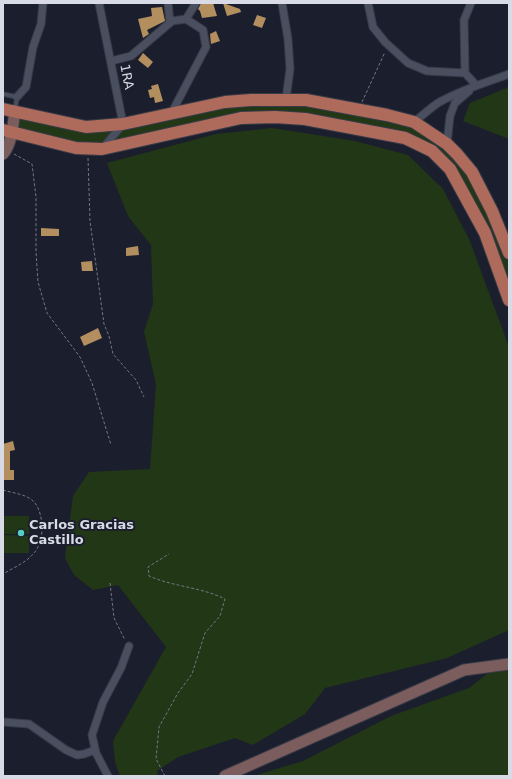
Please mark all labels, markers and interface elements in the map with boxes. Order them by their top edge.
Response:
street label: 1RA [116,63,136,91]
place label: Carlos Gracias Castillo [29,518,134,549]
marker: Carlos Gracias Castillo [16,528,26,538]

